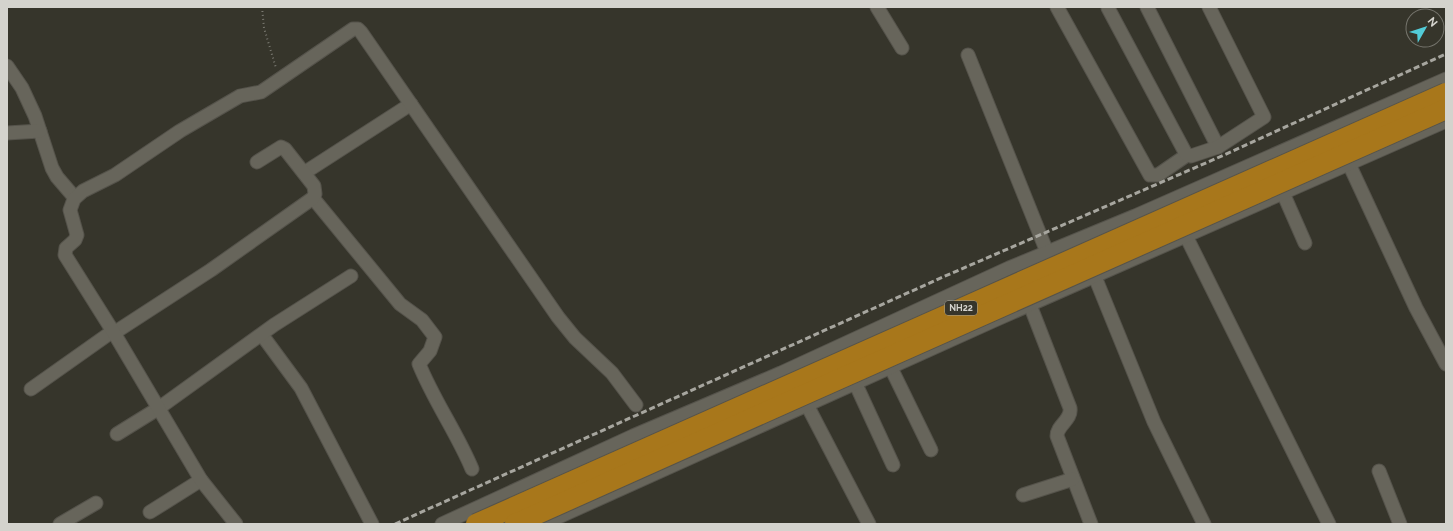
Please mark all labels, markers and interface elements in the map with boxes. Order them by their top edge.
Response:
north arrow [1405,8,1445,48]
text: N [1425,15,1440,29]
road number: NH22 [945,301,977,315]

